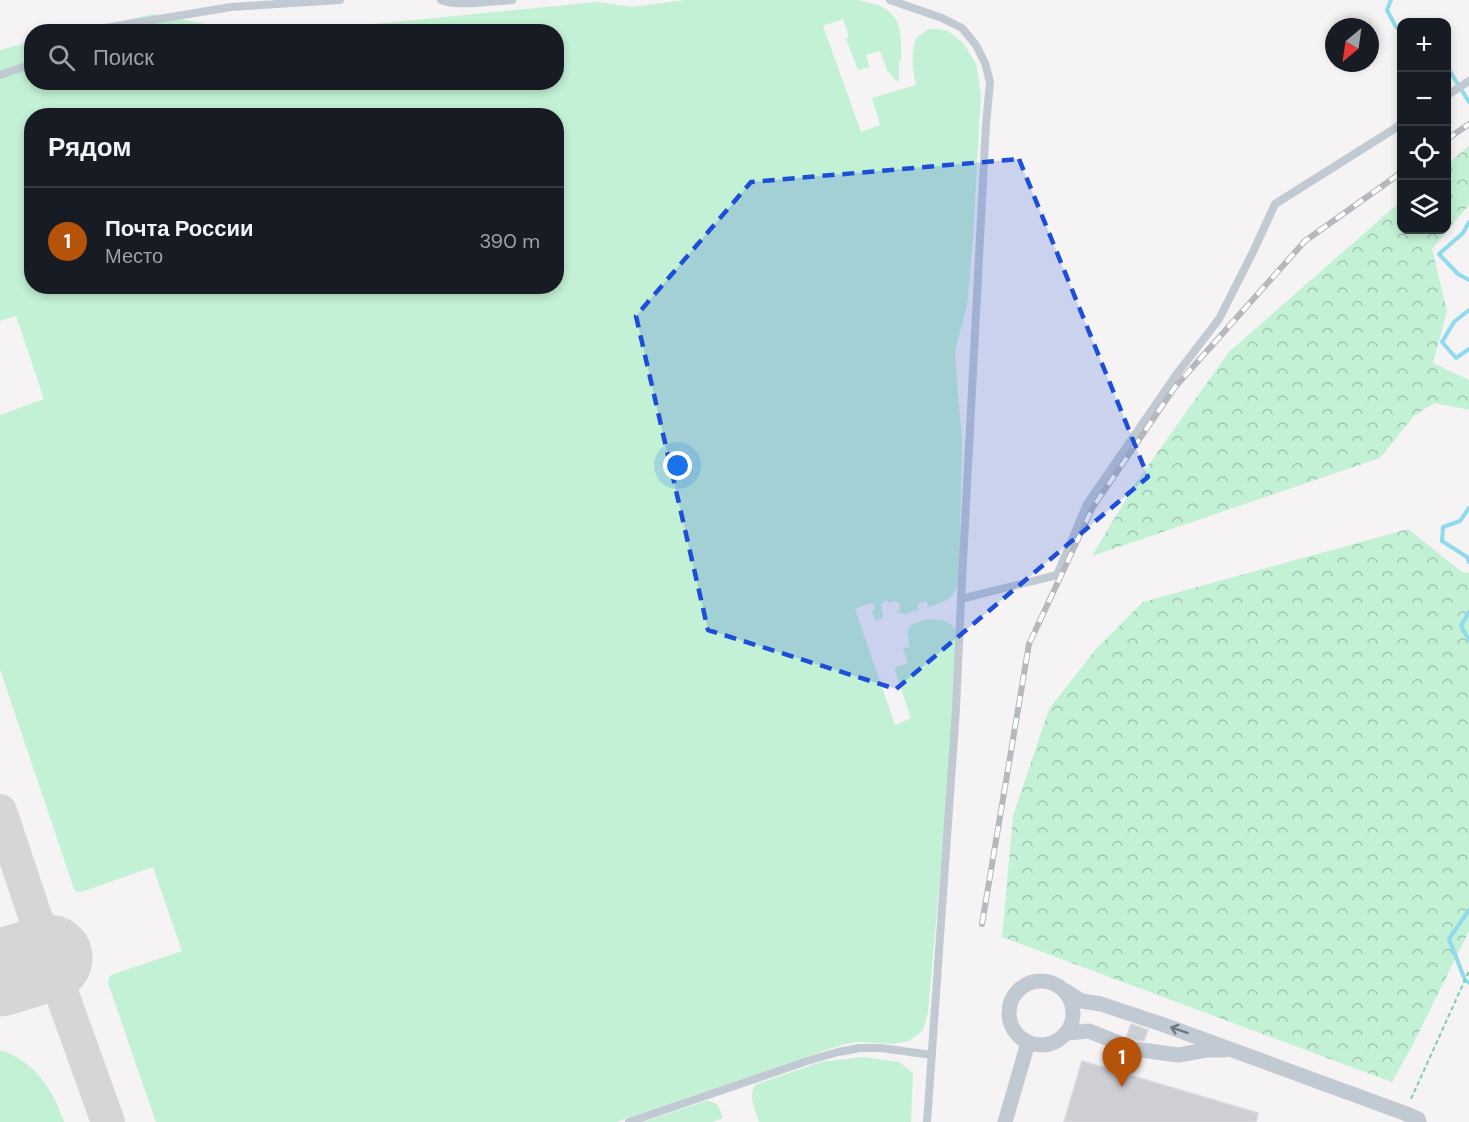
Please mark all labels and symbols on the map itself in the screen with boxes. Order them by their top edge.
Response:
north arrow [1325,18,1379,72]
your location [663,451,692,480]
one-way arrow [1170,1023,1189,1034]
pin: 1 [1102,1038,1142,1087]

